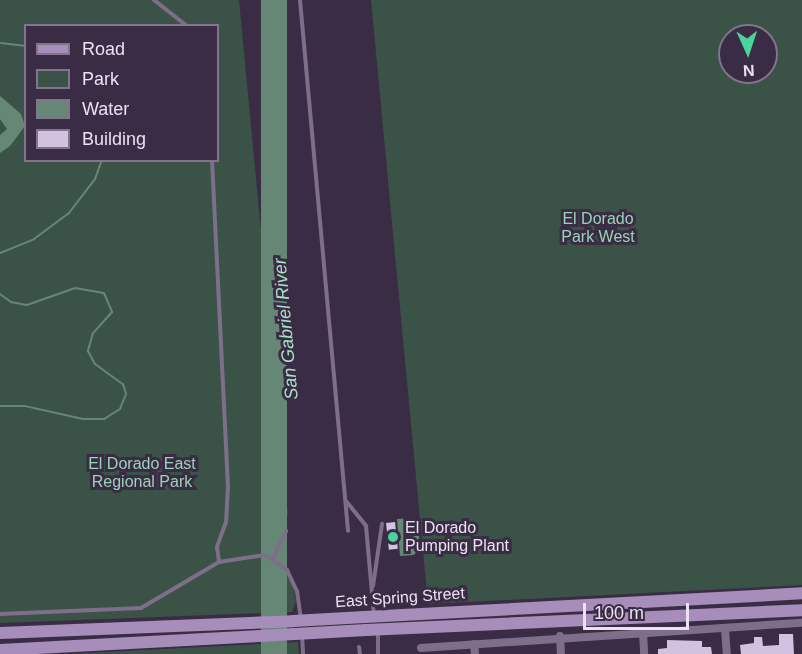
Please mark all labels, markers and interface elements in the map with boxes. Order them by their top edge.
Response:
legend [24,24,219,162]
north arrow [718,24,778,84]
text: Road [82,39,125,59]
text: N [743,62,755,79]
text: Park [82,69,119,89]
text: Water [82,99,129,119]
text: Building [82,129,146,149]
park label: El Dorado Park West [561,209,635,247]
water label: San Gabriel River [269,257,303,401]
park label: El Dorado East Regional Park [88,454,196,492]
place label: El Dorado Pumping Plant [405,518,509,556]
marker: El Dorado Pumping Plant [386,530,400,544]
street label: East Spring Street [335,584,465,612]
scale bar [586,591,692,629]
text: 100 m [594,603,644,623]

